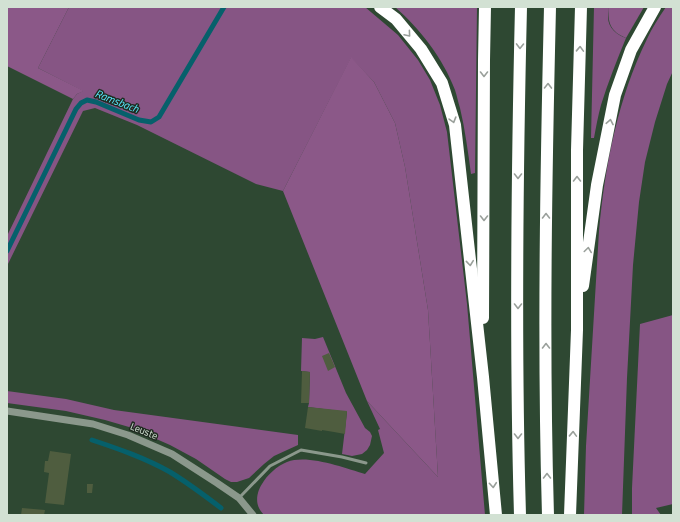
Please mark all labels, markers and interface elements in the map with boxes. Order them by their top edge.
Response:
one-way arrow [404,29,411,37]
one-way arrow [516,43,524,49]
one-way arrow [576,46,584,52]
one-way arrow [480,71,488,77]
one-way arrow [544,83,552,89]
water label: Ramsbach [93,85,142,117]
one-way arrow [448,116,457,123]
one-way arrow [605,119,614,125]
one-way arrow [514,173,522,179]
one-way arrow [573,176,581,182]
one-way arrow [542,213,550,219]
one-way arrow [479,215,488,221]
one-way arrow [583,247,592,253]
one-way arrow [466,260,475,266]
one-way arrow [514,303,522,309]
one-way arrow [542,343,550,349]
street label: Leuste [128,419,160,443]
one-way arrow [568,431,577,437]
one-way arrow [514,433,522,439]
one-way arrow [543,473,551,479]
one-way arrow [489,482,498,488]

